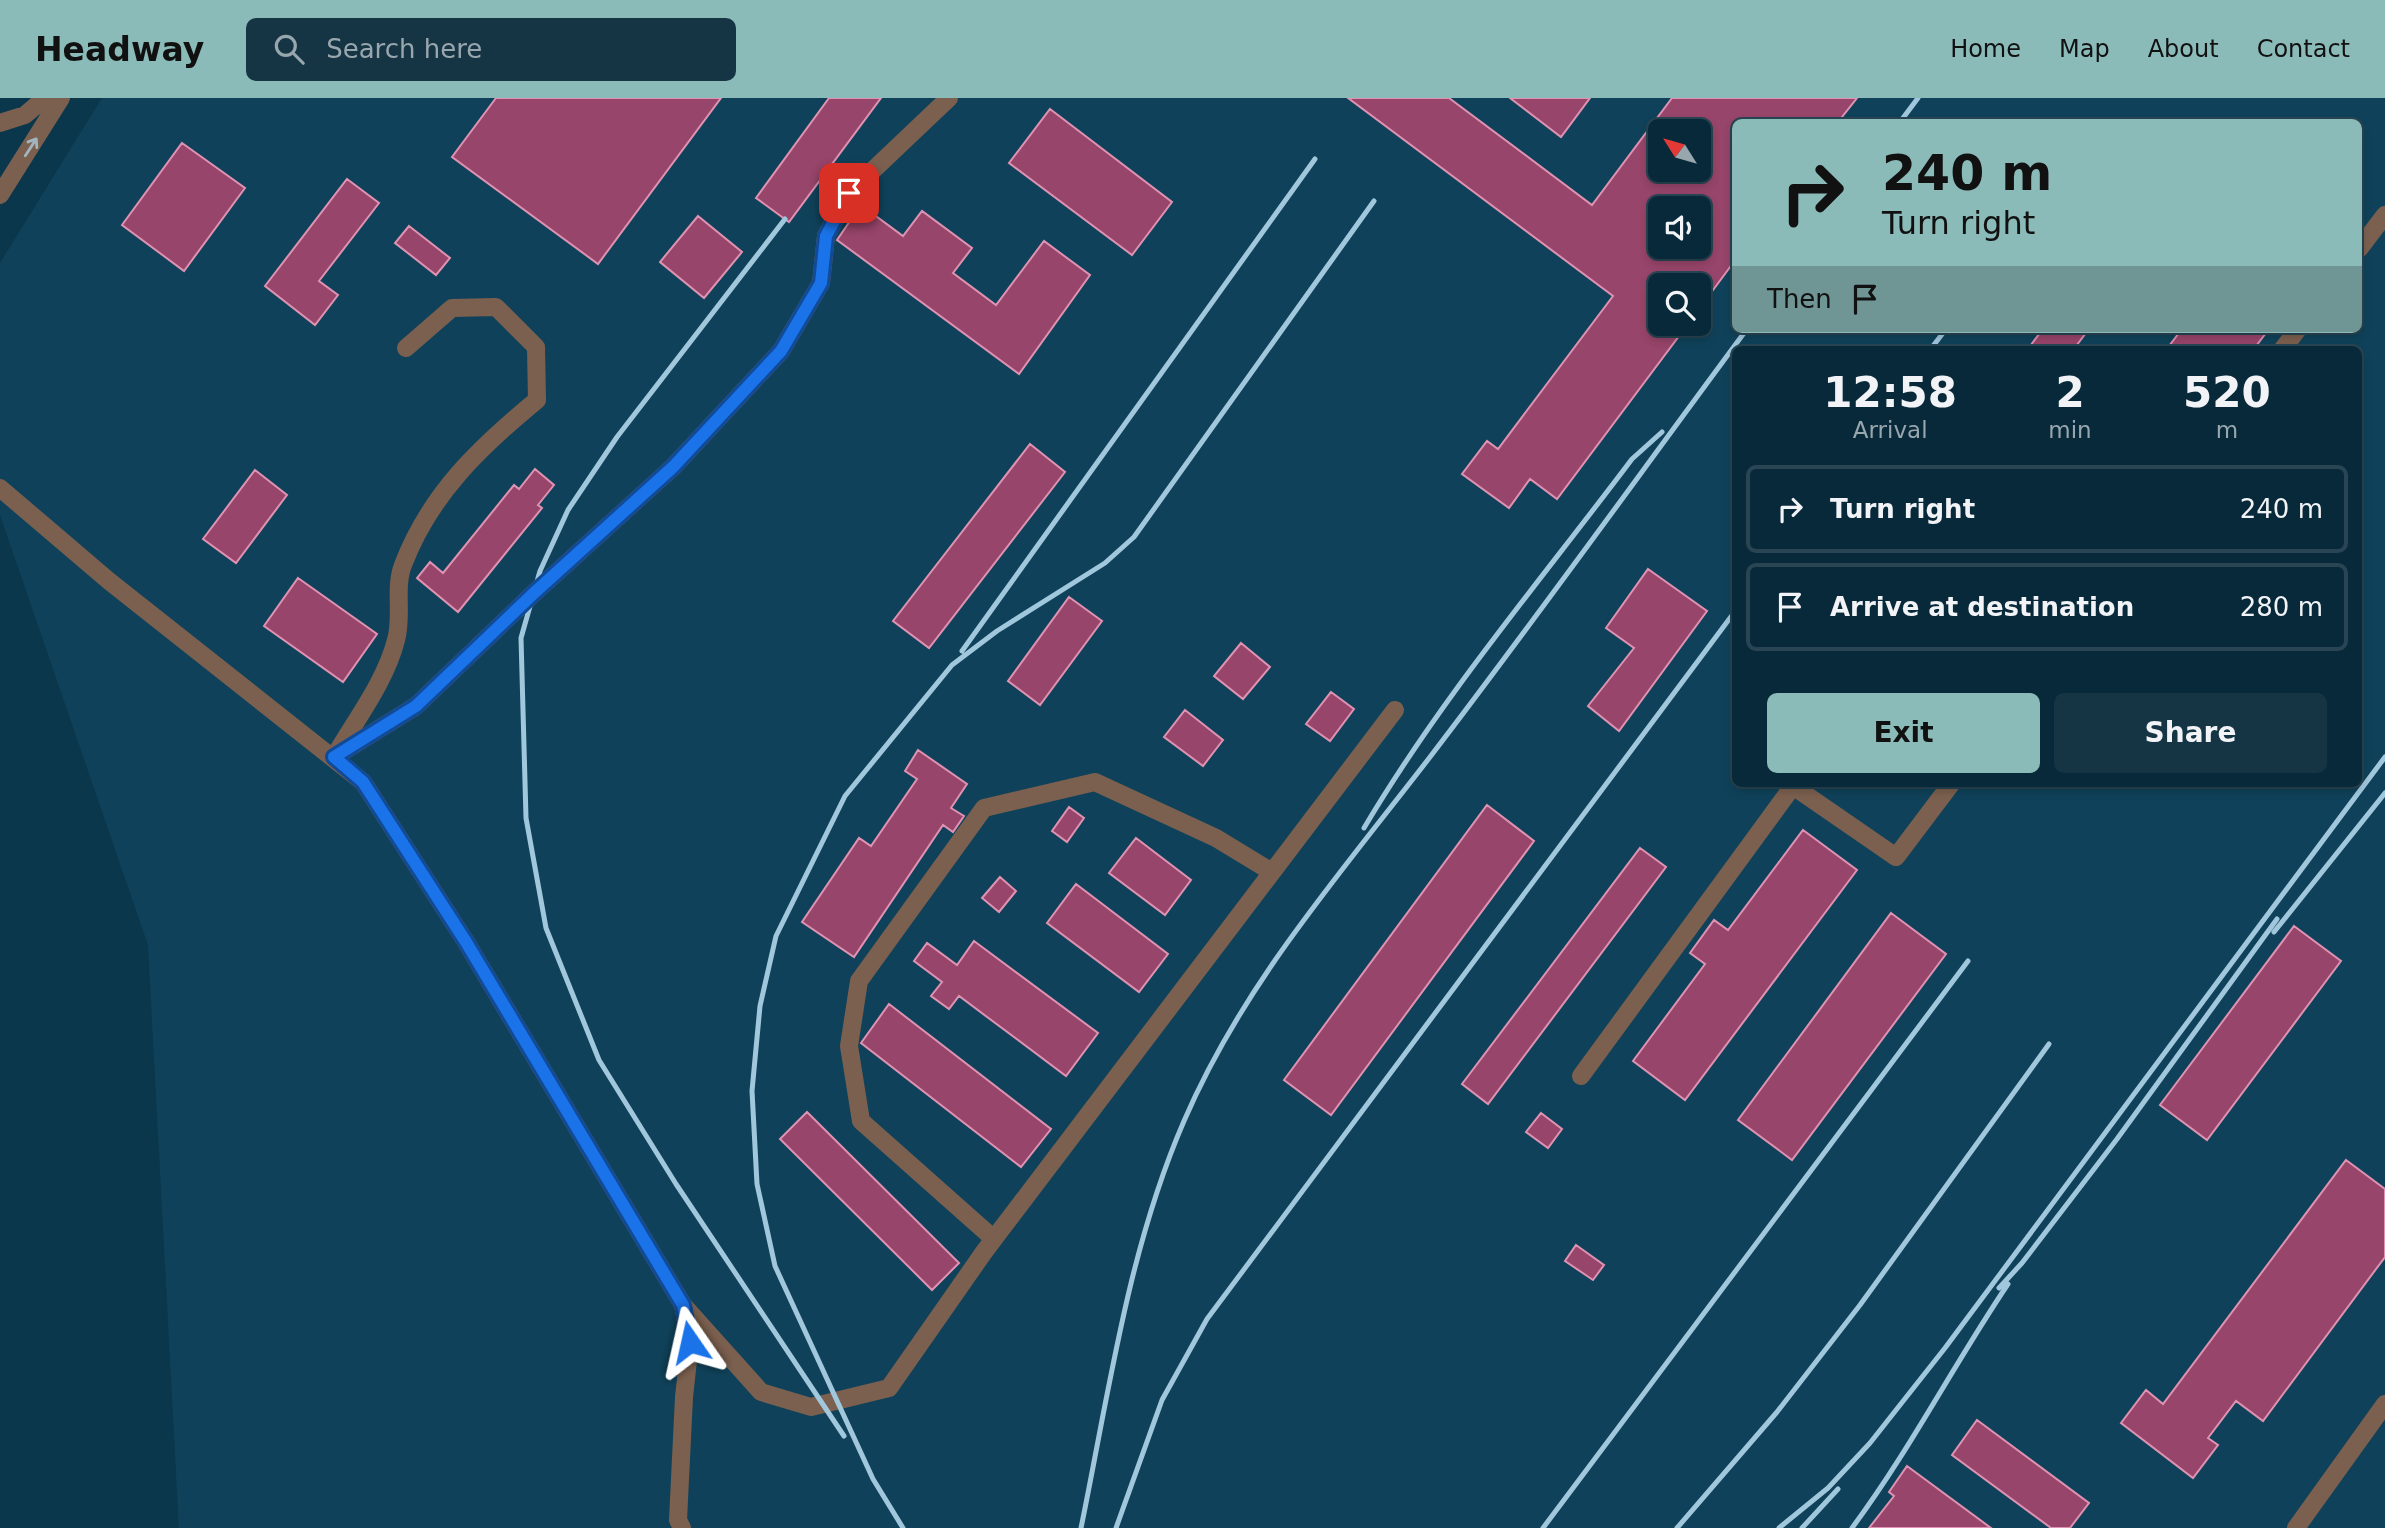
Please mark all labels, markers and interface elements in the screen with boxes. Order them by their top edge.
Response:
search box [246,18,736,81]
text: Headway [35,30,204,69]
icon: search [270,30,308,68]
text: Search here [326,34,482,64]
text: Home [1950,35,2021,63]
text: Map [2059,35,2110,63]
text: About [2148,35,2219,63]
text: Contact [2257,35,2350,63]
north arrow [1648,119,1712,182]
map controls [1648,119,1711,336]
one-way arrow [24,138,39,157]
text: 240 m [1882,145,2052,202]
icon: right [1767,147,1858,238]
pin [819,163,879,223]
icon: arrive [830,174,868,212]
button: sound [1648,196,1711,259]
text: Turn right [1882,204,2035,242]
button: search [1648,273,1711,336]
icon: arrive [1846,280,1884,318]
text: Then [1767,284,1832,314]
text: 12:58 [1823,368,1957,417]
text: 2 [2055,368,2085,417]
text: 520 [2183,368,2271,417]
text: Arrival [1853,417,1928,443]
text: min [2048,417,2092,443]
text: m [2216,417,2238,443]
icon: right [1771,490,1809,528]
text: Turn right [1830,494,1975,524]
text: 240 m [2240,494,2323,524]
icon: arrive [1771,588,1809,626]
text: Arrive at destination [1830,592,2134,622]
text: 280 m [2240,592,2323,622]
button: Exit [1767,693,2040,773]
button: Share [2054,693,2327,773]
position arrow [653,1305,727,1379]

